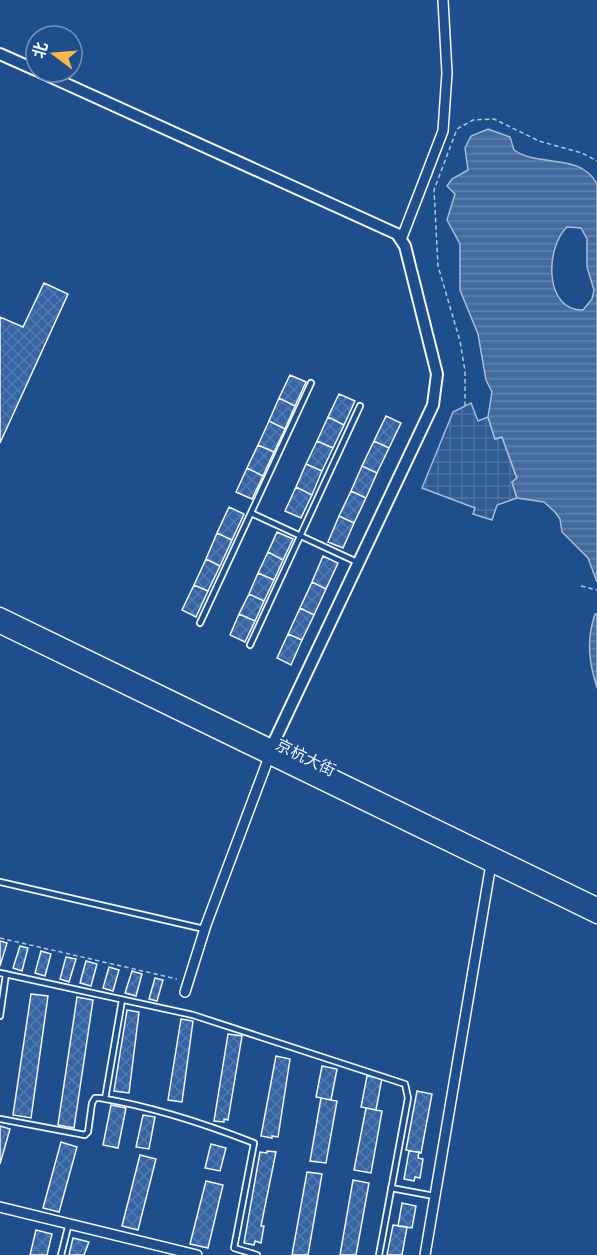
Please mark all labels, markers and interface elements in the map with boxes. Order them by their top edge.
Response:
north arrow [24,24,84,84]
text: 北 [28,39,51,60]
street label: 京杭大街 [273,734,339,780]

